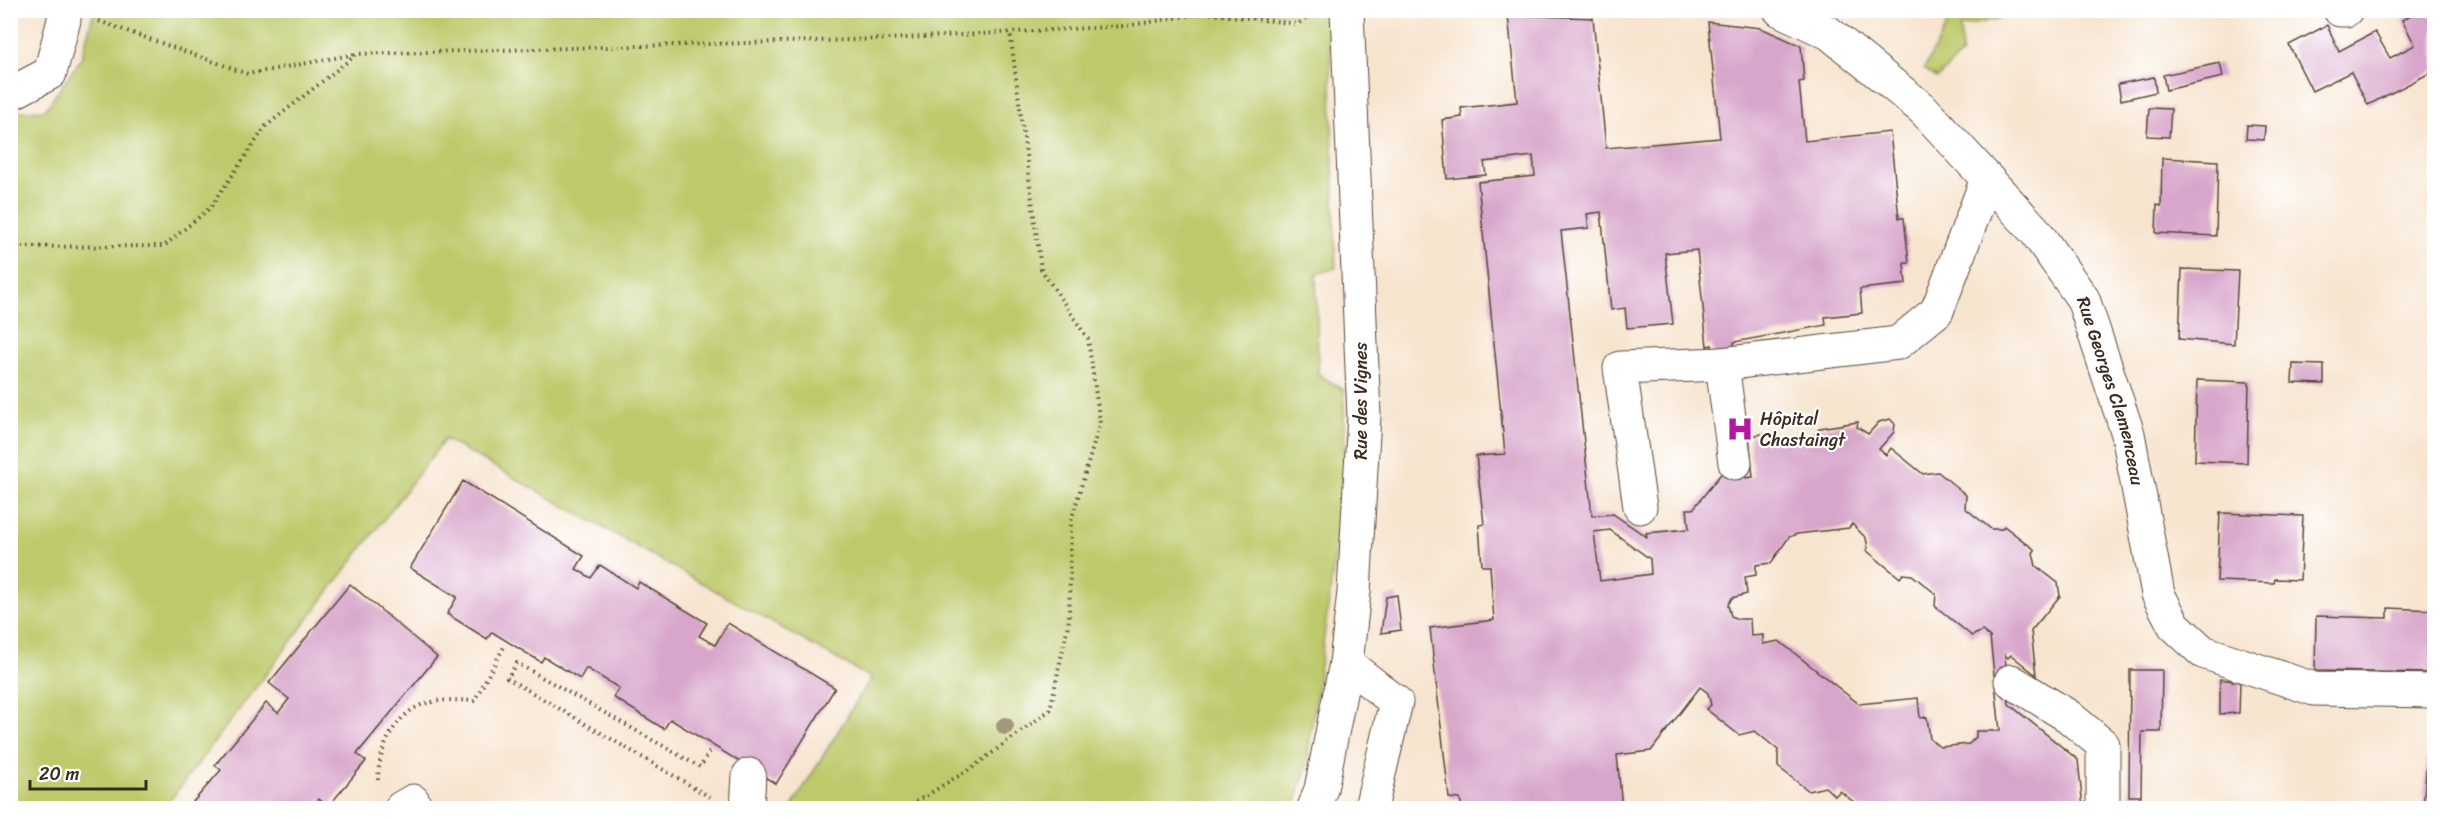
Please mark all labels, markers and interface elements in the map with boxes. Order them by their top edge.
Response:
street label: Rue Georges Clemenceau [2067,292,2153,488]
street label: Rue des Vignes [1345,341,1377,460]
place label: Hôpital Chastaingt [1760,403,1846,456]
hospital icon: Hôpital Chastaingt [1725,414,1755,444]
scale bar [30,753,146,791]
text: 20 m [39,758,79,790]

